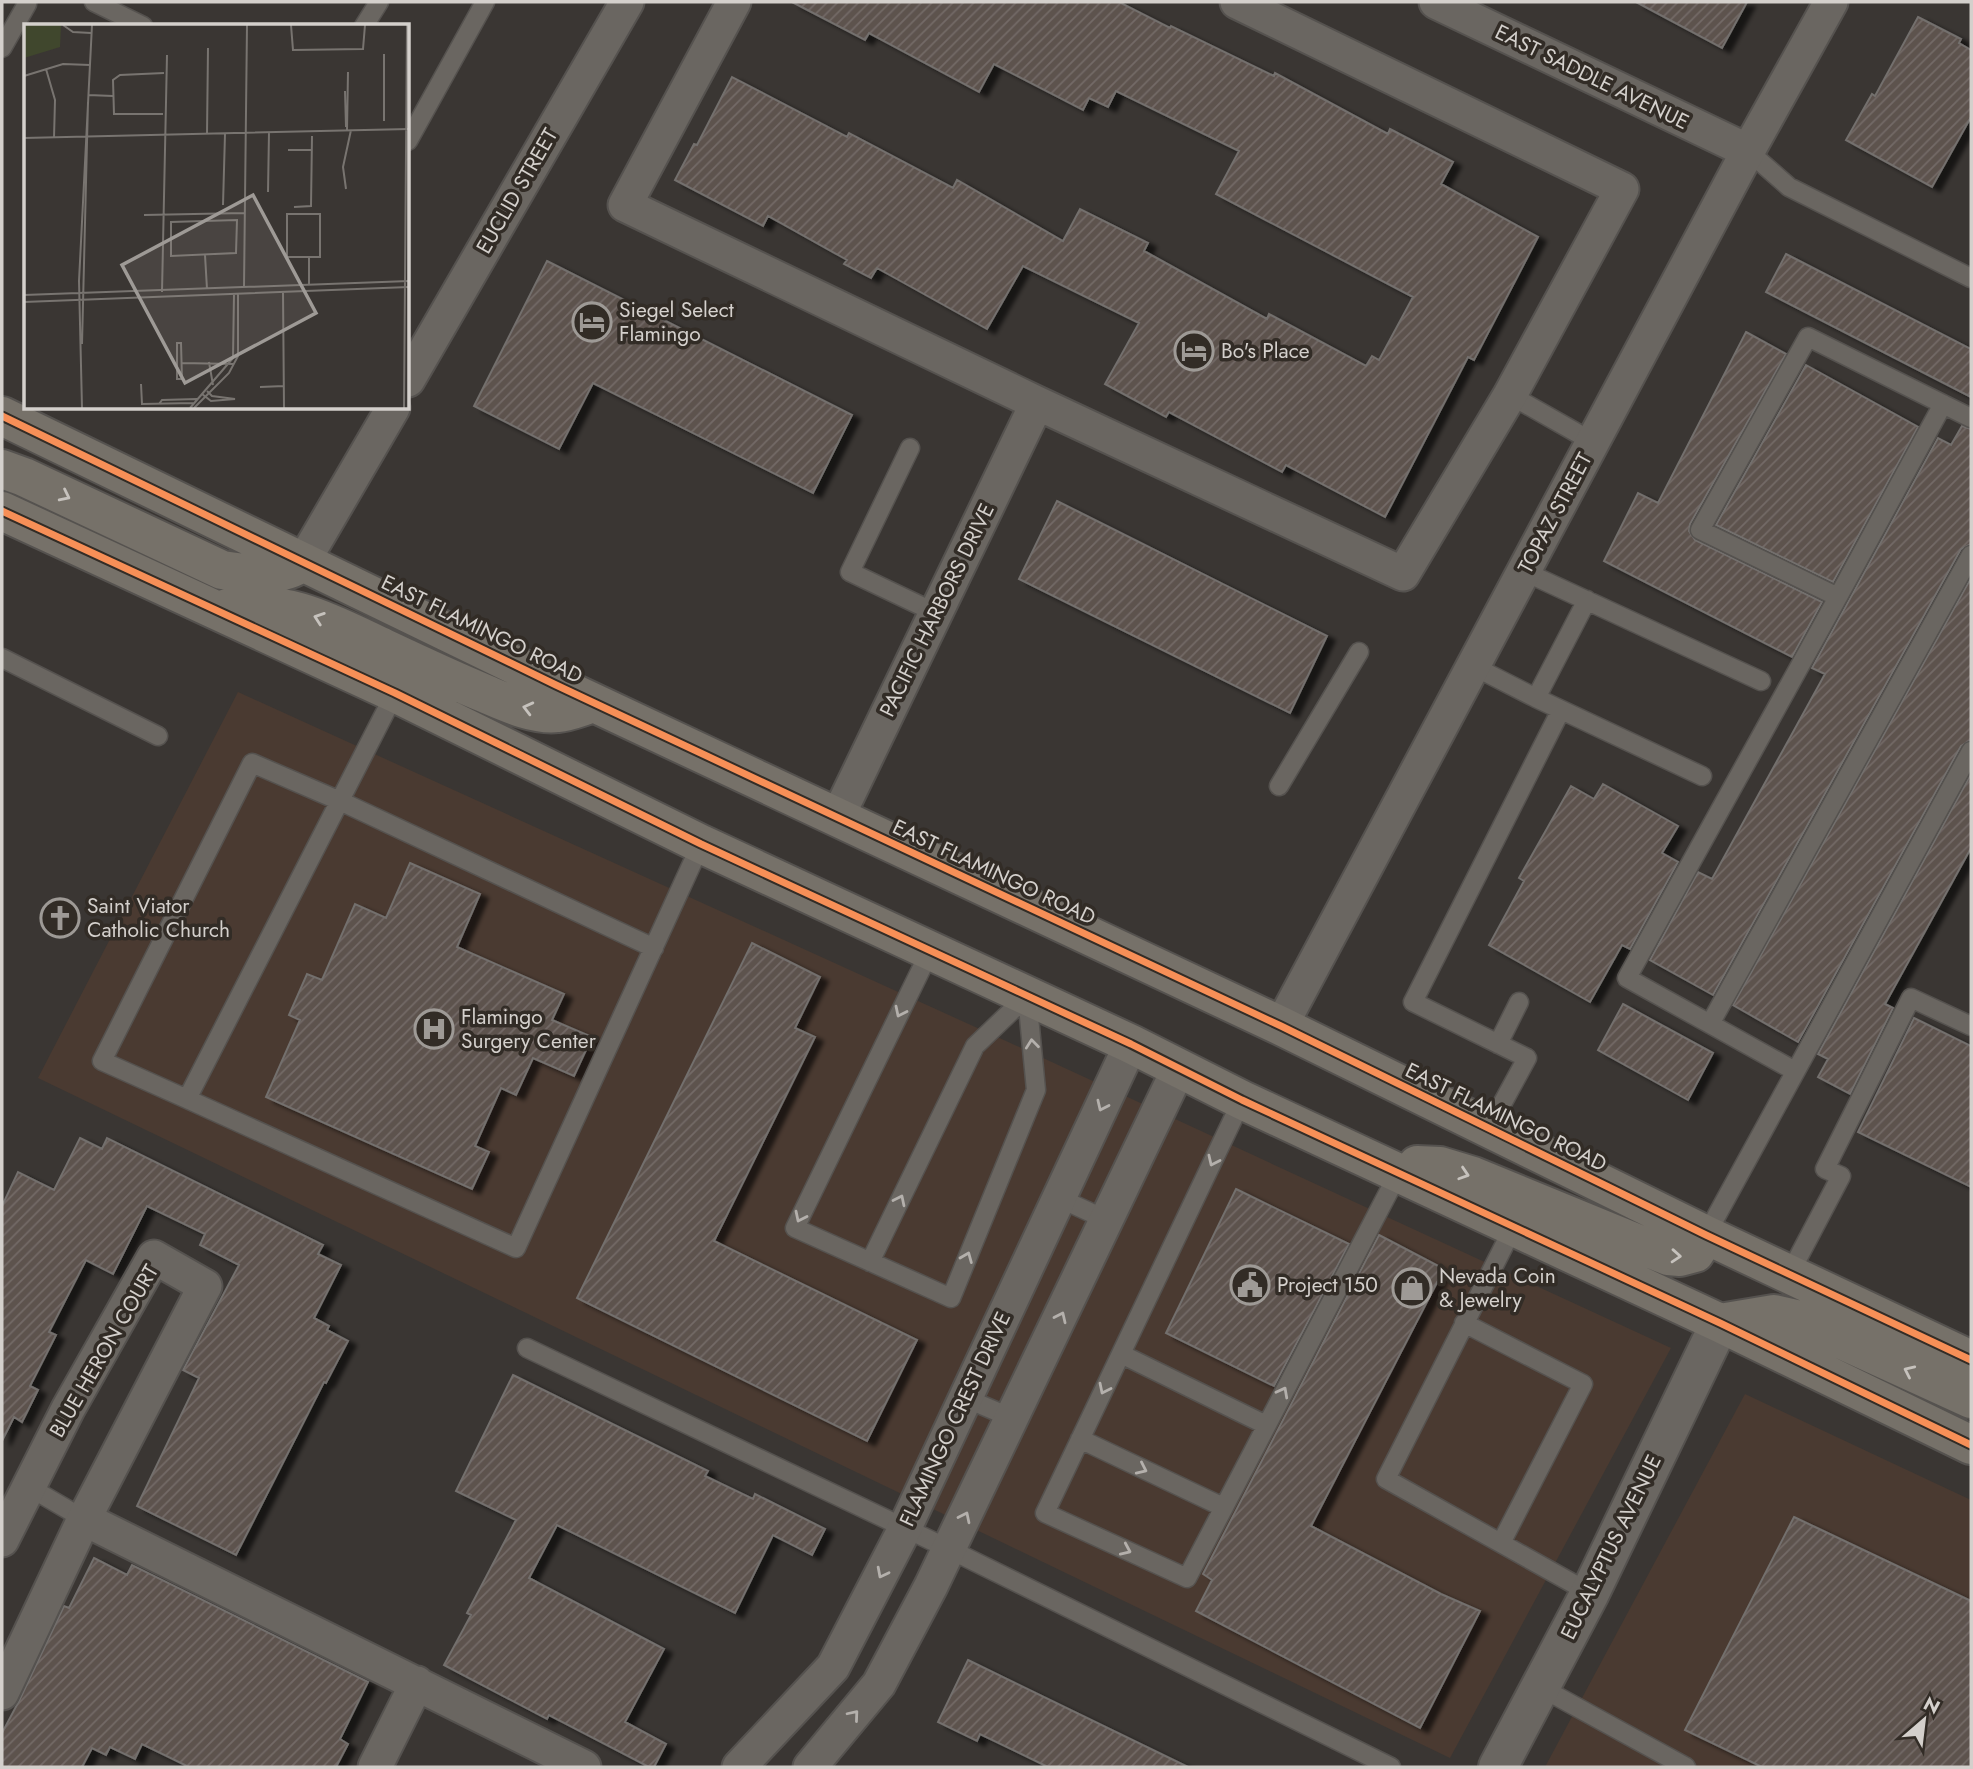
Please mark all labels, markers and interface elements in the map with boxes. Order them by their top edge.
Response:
street label: EAST SADDLE AVENUE [1490,17,1694,137]
inset map [24,24,410,410]
street label: EUCLID STREET [469,123,565,259]
place label: Siegel Select Flamingo [619,295,734,349]
hotel icon: Siegel Select Flamingo [571,301,613,343]
hotel icon: Bo's Place [1173,330,1215,372]
place label: Bo's Place [1221,336,1310,366]
street label: TOPAZ STREET [1511,447,1600,579]
one-way arrow [58,487,70,501]
street label: PACIFIC HARBORS DRIVE [872,498,1002,722]
street label: EAST FLAMINGO ROAD [376,567,588,691]
one-way arrow [314,612,326,626]
one-way arrow [522,702,534,716]
street label: EAST FLAMINGO ROAD [888,812,1100,932]
place label: Saint Viator Catholic Church [87,891,230,945]
church icon: Saint Viator Catholic Church [39,897,81,939]
place label: Flamingo Surgery Center [461,1002,597,1056]
one-way arrow [895,1005,909,1017]
hospital icon: Flamingo Surgery Center [413,1008,455,1050]
one-way arrow [1025,1038,1040,1049]
street label: EAST FLAMINGO ROAD [1400,1055,1612,1179]
one-way arrow [1097,1099,1111,1111]
one-way arrow [1207,1154,1221,1166]
one-way arrow [1458,1165,1470,1180]
one-way arrow [891,1195,905,1207]
one-way arrow [795,1210,809,1222]
one-way arrow [1671,1248,1682,1263]
one-way arrow [959,1252,973,1264]
street label: BLUE HERON COURT [42,1259,166,1443]
place label: Nevada Coin & Jewelry [1439,1261,1556,1315]
public building icon: Project 150 [1229,1264,1271,1306]
shop icon: Nevada Coin & Jewelry [1391,1267,1433,1309]
place label: Project 150 [1277,1270,1378,1300]
street label: FLAMINGO CREST DRIVE [892,1307,1018,1531]
one-way arrow [1052,1312,1066,1324]
one-way arrow [1904,1365,1916,1379]
one-way arrow [1099,1382,1113,1394]
one-way arrow [1275,1387,1289,1399]
street label: EUCALYPTUS AVENUE [1553,1450,1669,1644]
one-way arrow [1135,1460,1147,1474]
one-way arrow [956,1512,970,1524]
one-way arrow [1119,1542,1131,1556]
one-way arrow [876,1566,890,1578]
north arrow [1889,1685,1959,1755]
text: N [1919,1690,1945,1721]
one-way arrow [845,1710,858,1722]

